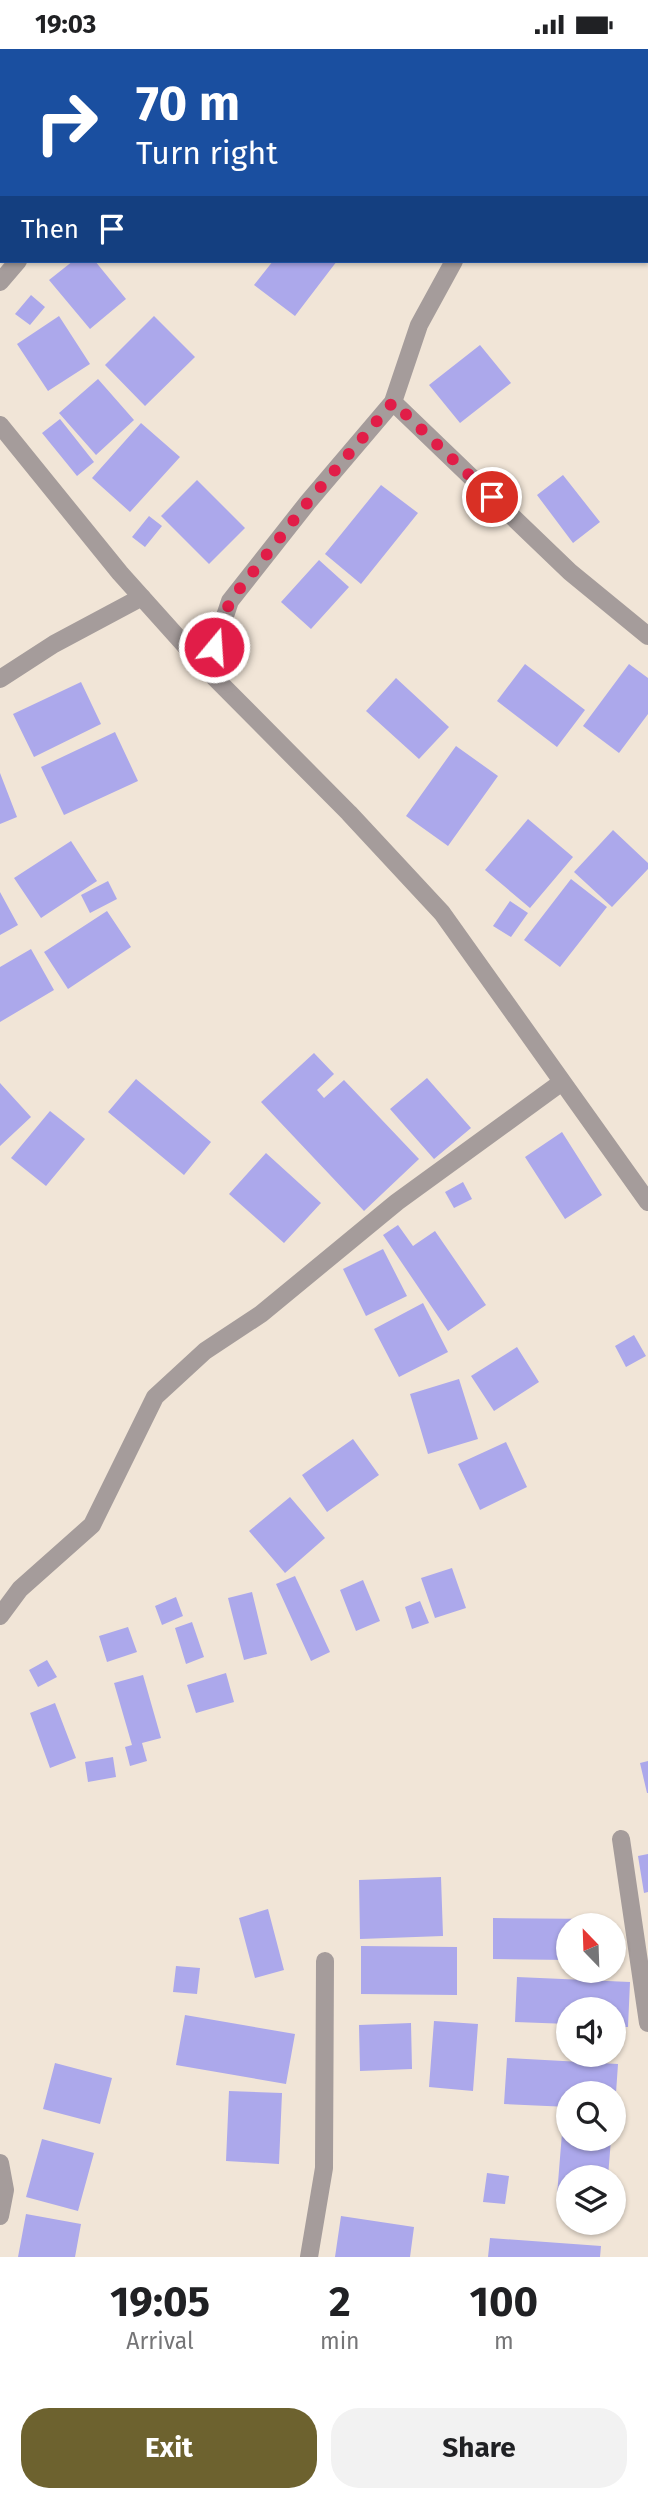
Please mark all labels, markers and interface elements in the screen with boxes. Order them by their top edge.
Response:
text: 19:03 [35,9,96,40]
text: 70 m [136,74,240,133]
icon: right [21,77,112,168]
text: Turn right [136,134,278,172]
icon: arrive [93,210,131,248]
text: Then [21,214,79,245]
pin [462,467,522,527]
icon: arrive [473,478,511,516]
position arrow [177,610,251,684]
north arrow [556,1913,626,1983]
map controls [556,1913,626,2235]
button: sound [556,1997,626,2067]
button: search [556,2081,626,2151]
button: layers [556,2165,626,2235]
text: 19:05 [110,2277,210,2327]
text: 2 [329,2277,351,2327]
text: 100 [469,2277,538,2327]
text: Arrival [126,2327,194,2355]
text: min [320,2327,360,2355]
text: m [494,2327,514,2355]
button: Exit [21,2408,317,2488]
button: Share [331,2408,627,2488]

